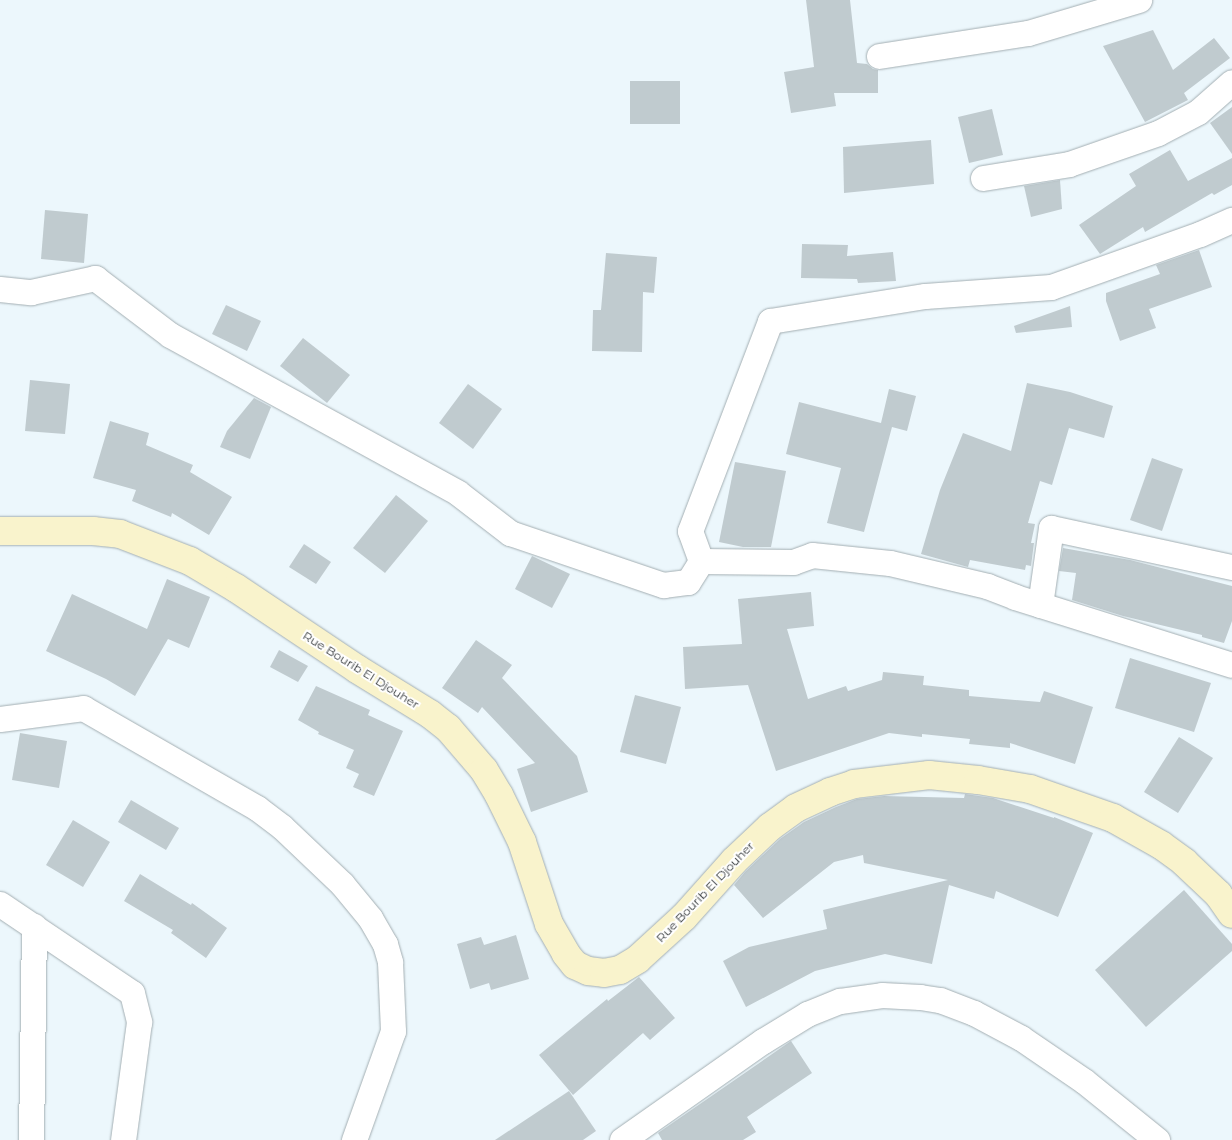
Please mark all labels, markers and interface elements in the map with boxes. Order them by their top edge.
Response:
street label: Rue Bourib El Djouher [300,628,422,712]
street label: Rue Bourib El Djouher [653,839,757,945]

